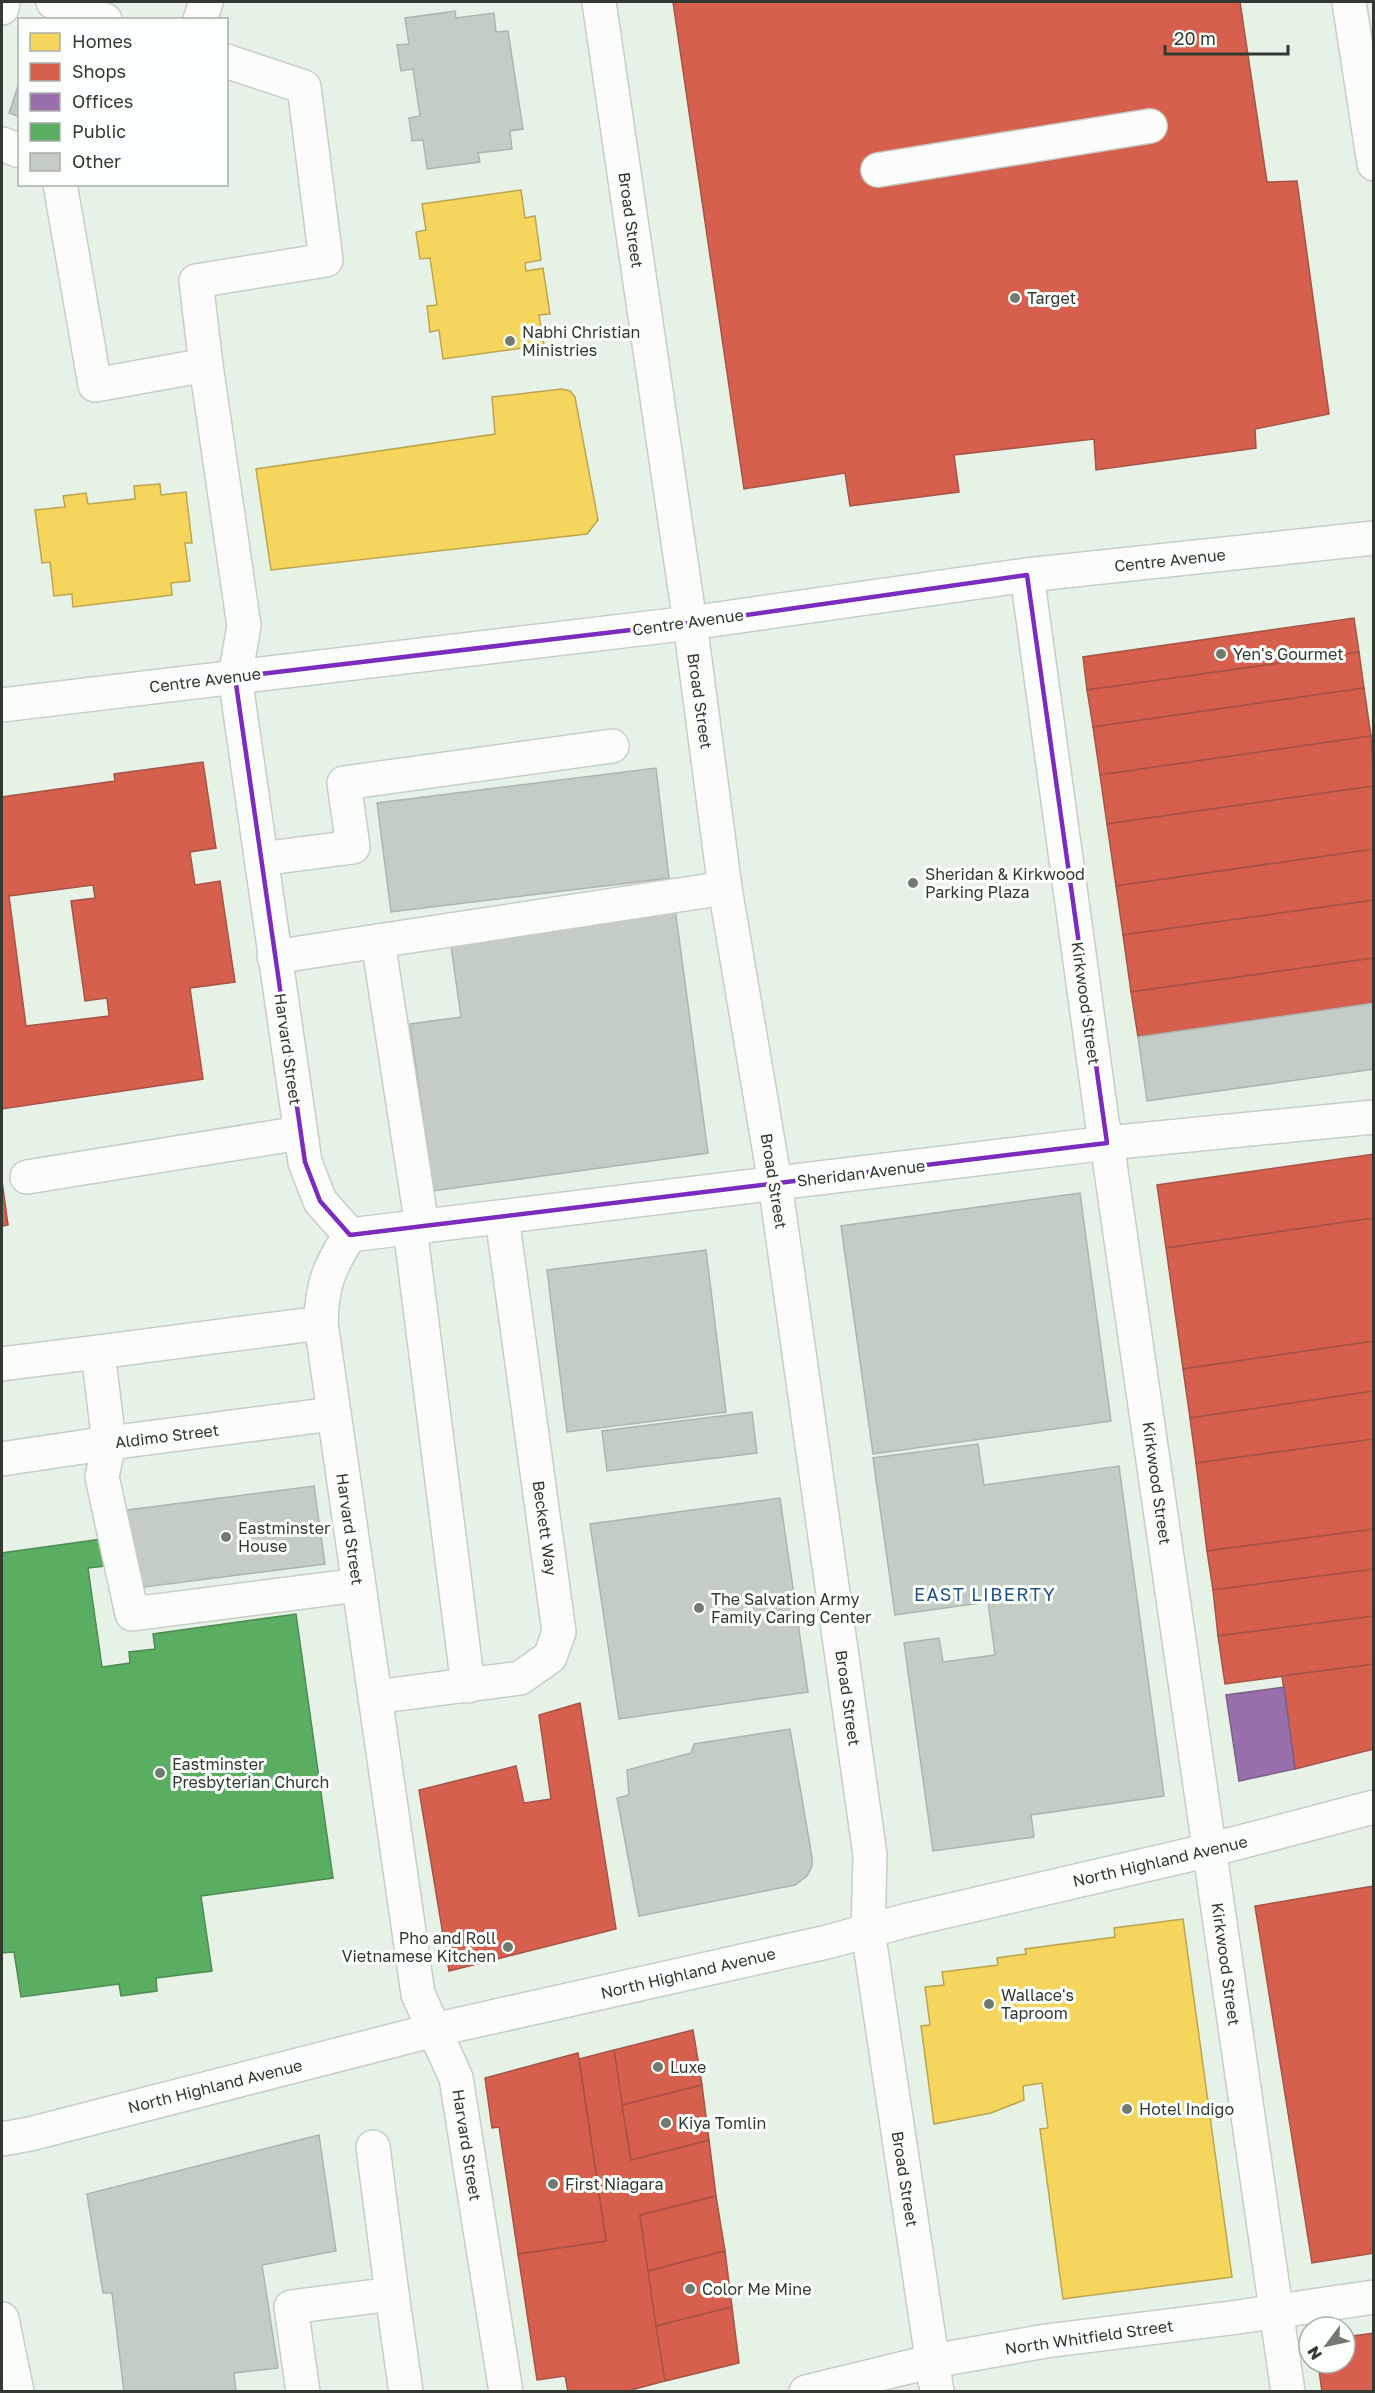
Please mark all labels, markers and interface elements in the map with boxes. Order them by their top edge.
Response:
legend [18,18,228,186]
scale bar [1165,18,1288,56]
text: 20 m [1174,27,1216,49]
text: Homes [72,30,132,52]
text: Shops [72,60,126,82]
text: Offices [72,90,133,112]
text: Public [72,120,126,142]
text: Other [72,150,121,172]
street label: Broad Street [614,171,648,269]
place label: Target [1027,288,1076,308]
marker: Target [1008,291,1022,305]
place label: Nabhi Christian Ministries [522,322,640,360]
marker: Nabhi Christian Ministries [503,334,517,348]
street label: Centre Avenue [1113,544,1227,576]
street label: Centre Avenue [631,604,745,640]
place label: Yen's Gourmet [1233,644,1344,664]
marker: Yen's Gourmet [1214,647,1228,661]
street label: Broad Street [683,652,717,750]
street label: Centre Avenue [148,663,262,697]
place label: Sheridan & Kirkwood Parking Plaza [925,864,1085,902]
marker: Sheridan & Kirkwood Parking Plaza [906,876,920,890]
street label: Kirkwood Street [1067,940,1105,1066]
street label: Harvard Street [270,992,306,1106]
street label: Broad Street [757,1132,791,1230]
street label: Sheridan Avenue [796,1155,926,1191]
street label: Aldimo Street [114,1420,220,1452]
street label: Kirkwood Street [1138,1420,1176,1546]
street label: Harvard Street [332,1472,368,1586]
street label: Beckett Way [528,1479,562,1577]
place label: Eastminster House [238,1518,330,1556]
marker: Eastminster House [219,1530,233,1544]
district label: EAST LIBERTY [914,1583,1056,1605]
place label: The Salvation Army Family Caring Center [711,1589,871,1627]
marker: The Salvation Army Family Caring Center [692,1601,706,1615]
street label: Broad Street [831,1649,865,1747]
place label: Eastminster Presbyterian Church [172,1754,329,1792]
marker: Eastminster Presbyterian Church [153,1766,167,1780]
street label: North Highland Avenue [1071,1831,1249,1891]
street label: Kirkwood Street [1207,1901,1245,2027]
place label: Pho and Roll Vietnamese Kitchen [342,1928,496,1966]
marker: Pho and Roll Vietnamese Kitchen [501,1940,515,1954]
street label: North Highland Avenue [599,1943,777,2003]
place label: Wallace's Taproom [1001,1985,1074,2023]
marker: Wallace's Taproom [982,1997,996,2011]
street label: North Highland Avenue [126,2055,304,2117]
place label: Luxe [670,2057,706,2077]
marker: Luxe [651,2060,665,2074]
street label: Harvard Street [448,2088,486,2202]
place label: Hotel Indigo [1139,2099,1234,2119]
marker: Hotel Indigo [1120,2102,1134,2116]
place label: Kiya Tomlin [678,2113,766,2133]
marker: Kiya Tomlin [659,2116,673,2130]
street label: Broad Street [888,2130,922,2228]
place label: First Niagara [565,2174,663,2194]
marker: First Niagara [546,2177,560,2191]
place label: Color Me Mine [702,2279,812,2299]
marker: Color Me Mine [683,2282,697,2296]
street label: North Whitfield Street [1003,2315,1175,2359]
north arrow [1297,2315,1357,2375]
text: N [1303,2343,1326,2364]

